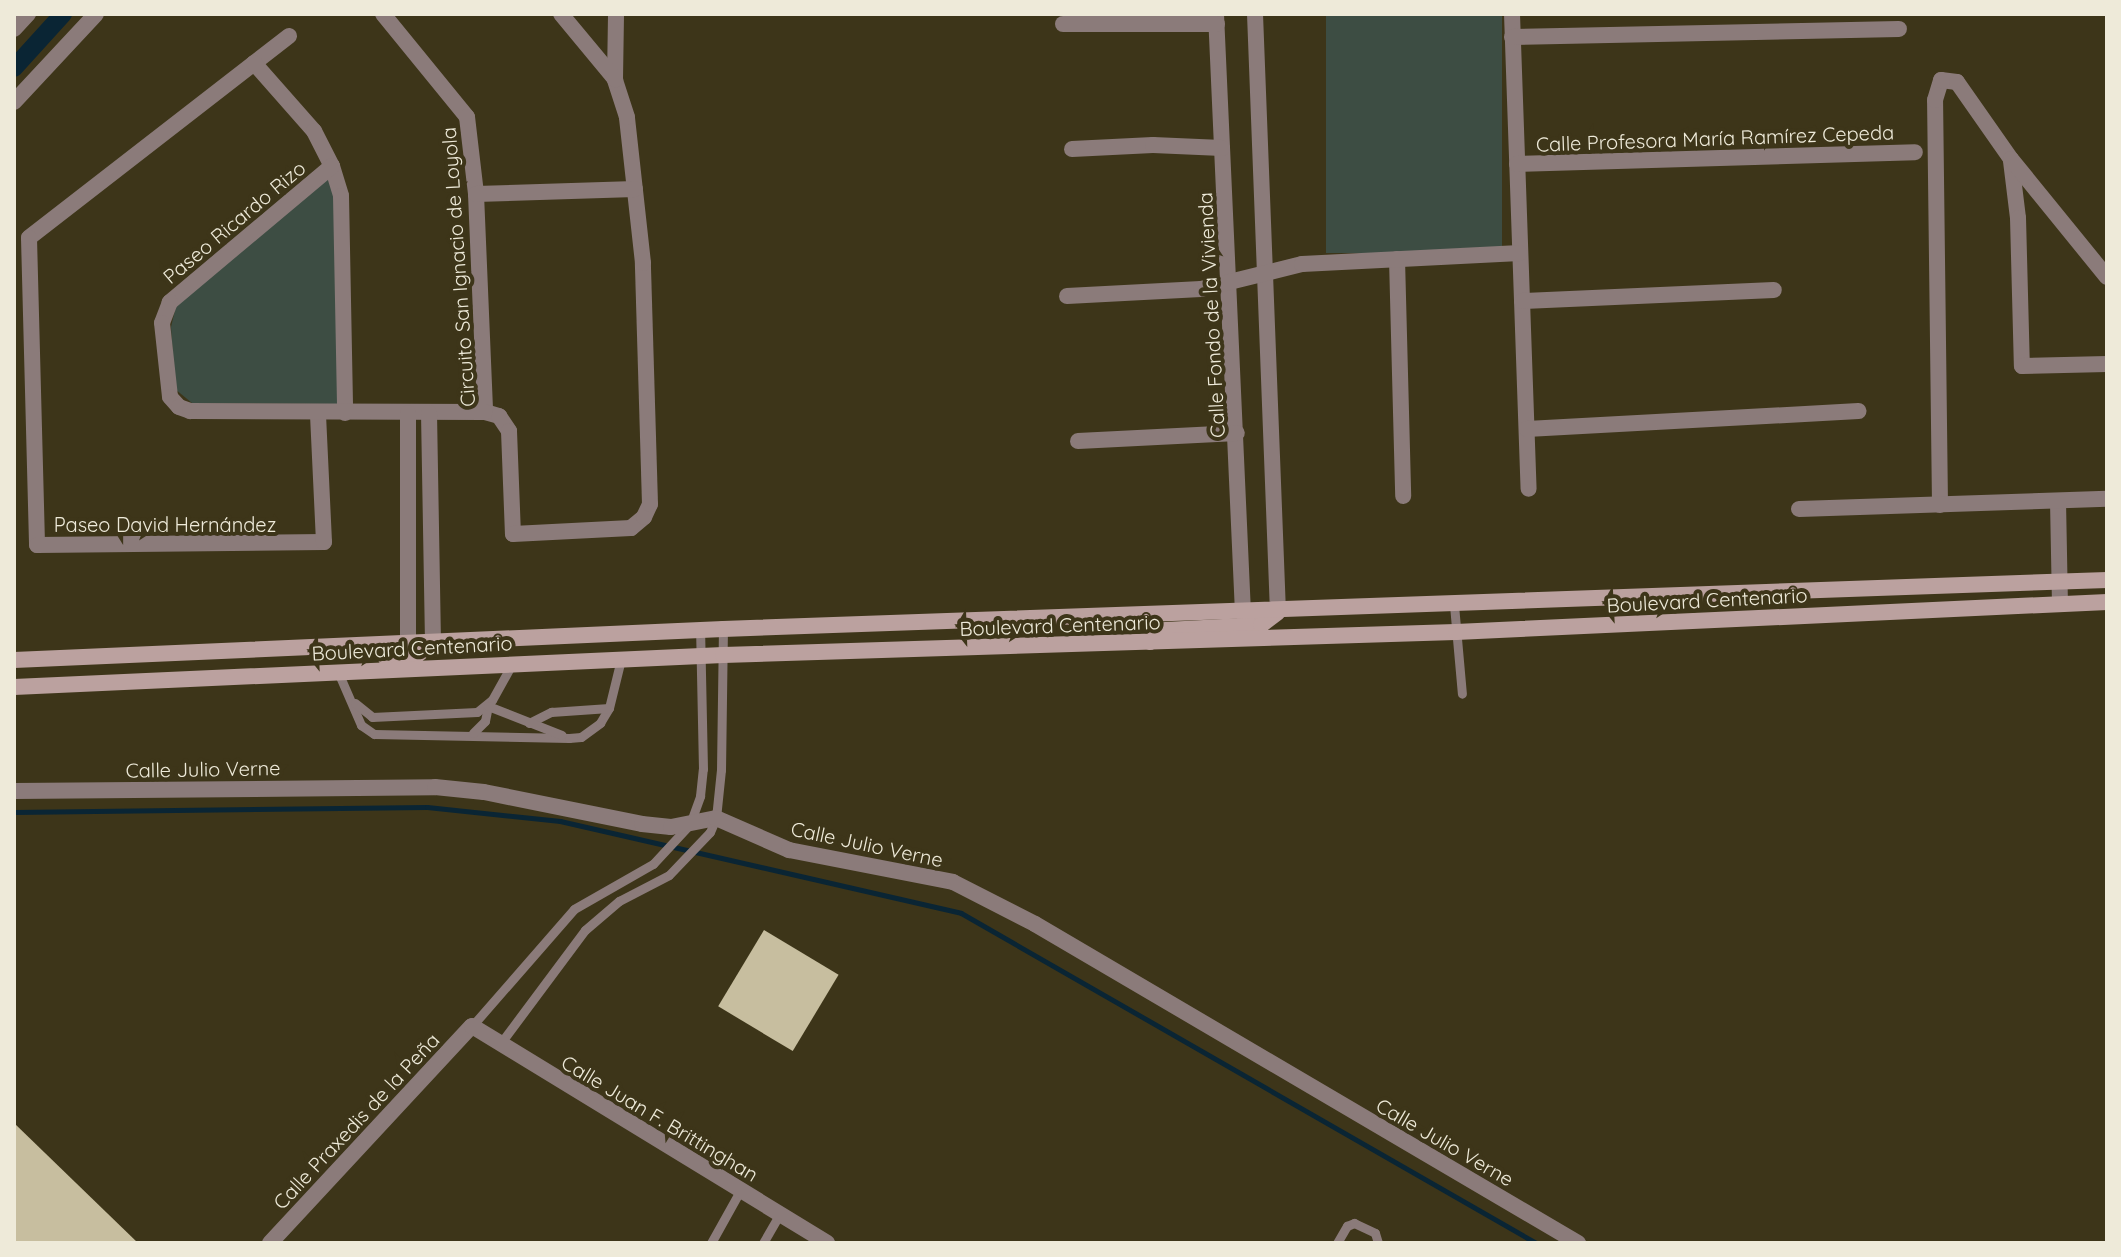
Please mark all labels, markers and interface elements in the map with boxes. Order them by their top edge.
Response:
street label: Calle Profesora María Ramírez Cepeda [1535,120,1895,156]
street label: Circuito San Ignacio de Loyola [436,126,480,408]
street label: Paseo Ricardo Rizo [158,155,310,289]
street label: Calle Fondo de la Vivienda [1193,192,1229,438]
street label: Paseo David Hernández [54,512,276,536]
street label: Boulevard Centenario [1606,583,1808,617]
street label: Boulevard Centenario [959,609,1161,641]
street label: Boulevard Centenario [311,631,513,665]
street label: Calle Julio Verne [125,756,281,782]
street label: Calle Julio Verne [789,816,945,872]
street label: Calle Praxedis de la Peña [268,1028,444,1214]
street label: Calle Juan F. Brittinghan [557,1050,763,1186]
street label: Calle Julio Verne [1372,1093,1518,1191]

